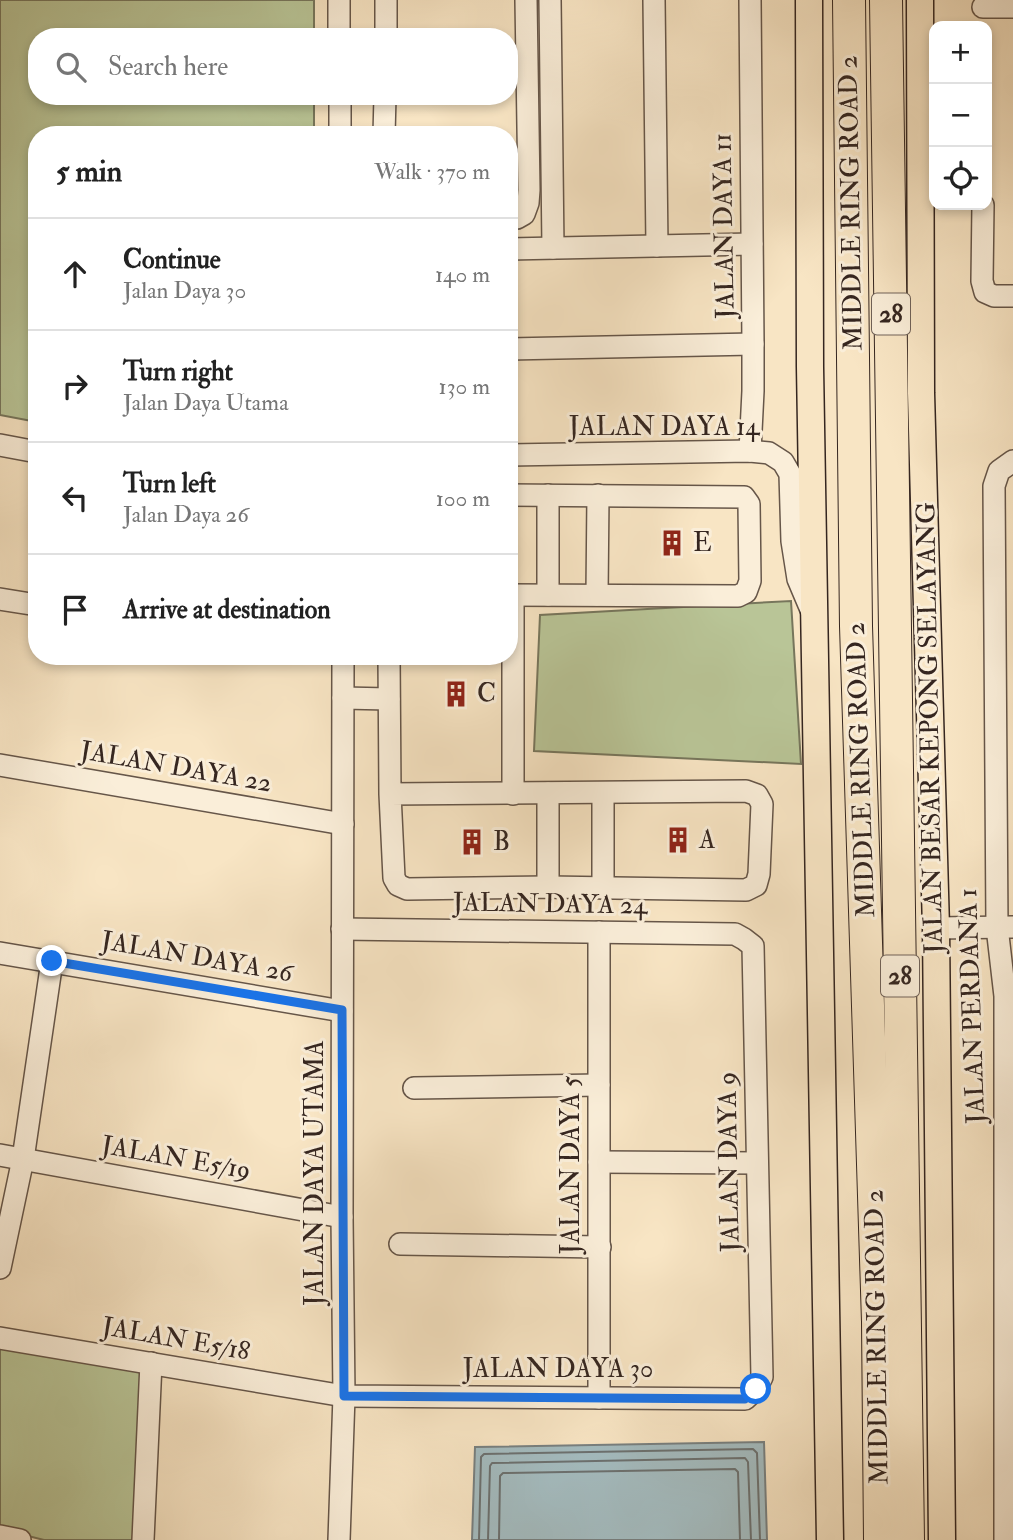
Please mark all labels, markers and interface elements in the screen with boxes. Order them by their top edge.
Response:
map controls [929,21,992,210]
button: + [929,21,992,84]
search box [28,28,518,105]
icon: search [52,48,90,86]
text: Search here [108,51,228,83]
street label: MIDDLE RING ROAD 2 [832,55,870,351]
button: − [929,84,992,147]
street label: JALAN DAYA 11 [706,133,742,320]
button: locate [929,147,992,210]
text: 5 min [56,153,122,190]
text: Walk · 370 m [374,157,490,186]
text: Continue [123,244,221,276]
icon: ahead [56,255,94,293]
text: 140 m [435,260,490,289]
text: Jalan Daya 30 [123,276,246,305]
road number: 28 [872,293,910,334]
text: Turn right [123,356,233,388]
icon: right [56,367,94,405]
text: 130 m [438,372,490,401]
text: Jalan Daya Utama [123,388,289,417]
street label: JALAN DAYA 14 [568,411,760,443]
text: Turn left [123,468,216,500]
icon: left [56,479,94,517]
text: 100 m [436,484,490,513]
text: Jalan Daya 26 [123,500,249,529]
street label: JALAN BESAR KEPONG SELAYANG [910,502,950,955]
place label: E [693,527,712,559]
building icon: E [657,528,687,558]
icon: arrive [56,591,94,629]
text: Arrive at destination [123,594,331,626]
street label: MIDDLE RING ROAD 2 [840,622,882,918]
place label: C [477,678,496,710]
building icon: C [441,679,471,709]
street label: JALAN DAYA 22 [77,734,274,800]
place label: A [698,824,716,856]
building icon: A [663,825,693,855]
place label: B [493,826,510,858]
building icon: B [457,827,487,857]
street label: JALAN DAYA 24 [452,886,648,922]
street label: JALAN PERDANA 1 [952,888,992,1125]
street label: JALAN DAYA 26 [98,924,297,990]
route end [36,945,67,976]
road number: 28 [881,956,919,996]
street label: JALAN DAYA UTAMA [299,1040,331,1307]
street label: JALAN DAYA 9 [711,1071,747,1254]
street label: JALAN DAYA 5 [555,1075,587,1255]
street label: JALAN E5/19 [98,1129,253,1187]
street label: MIDDLE RING ROAD 2 [858,1189,896,1485]
street label: JALAN E5/18 [99,1310,252,1368]
street label: JALAN DAYA 30 [462,1353,653,1385]
route start [740,1373,771,1404]

